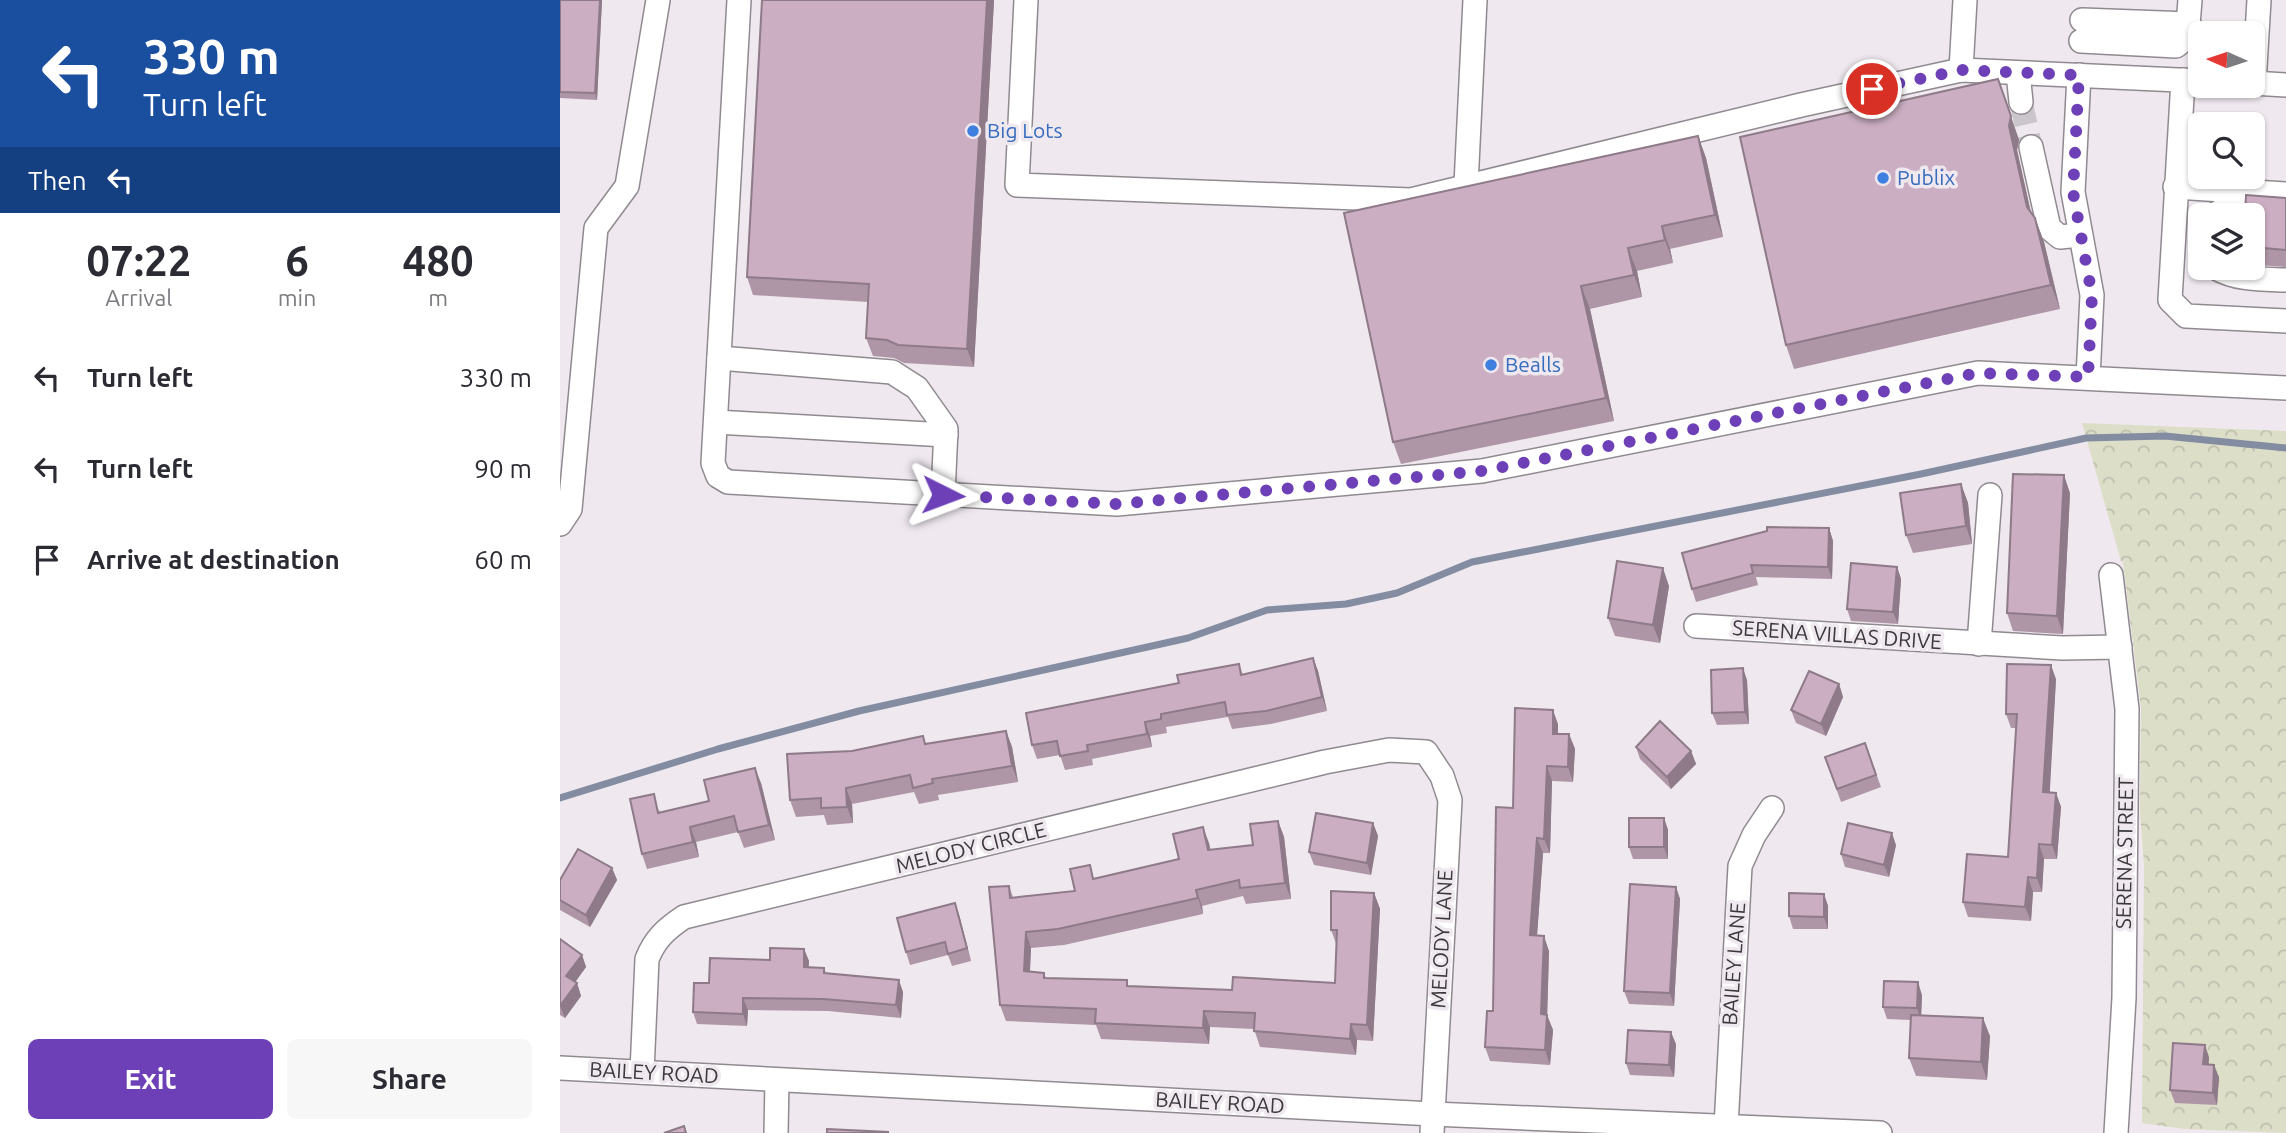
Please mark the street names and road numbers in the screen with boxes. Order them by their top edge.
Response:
street label: SERENA VILLAS DRIVE [1731,615,1943,653]
street label: SERENA STREET [2111,776,2137,929]
street label: MELODY CIRCLE [893,817,1048,877]
street label: MELODY LANE [1425,869,1457,1009]
street label: BAILEY LANE [1717,901,1749,1026]
street label: BAILEY ROAD [589,1057,719,1087]
street label: BAILEY ROAD [1155,1087,1285,1117]

